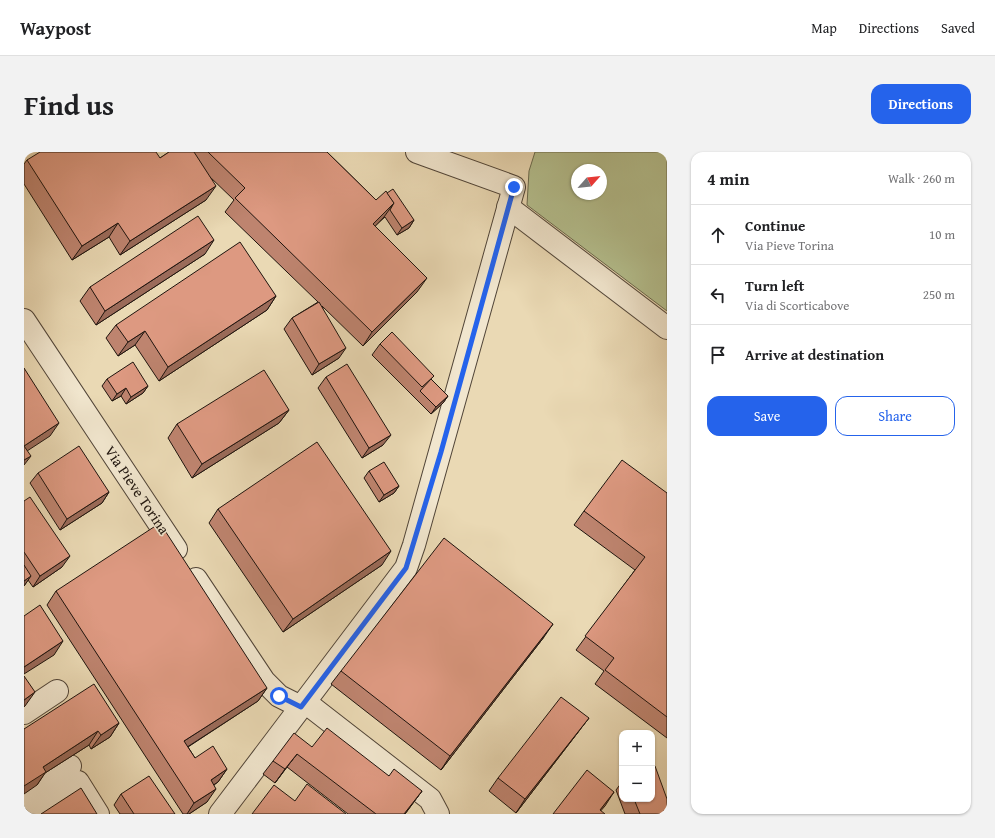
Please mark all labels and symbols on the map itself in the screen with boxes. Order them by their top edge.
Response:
north arrow [571,164,607,200]
route end [505,178,523,196]
street label: Via Pieve Torina [100,441,175,538]
route start [270,687,288,705]

